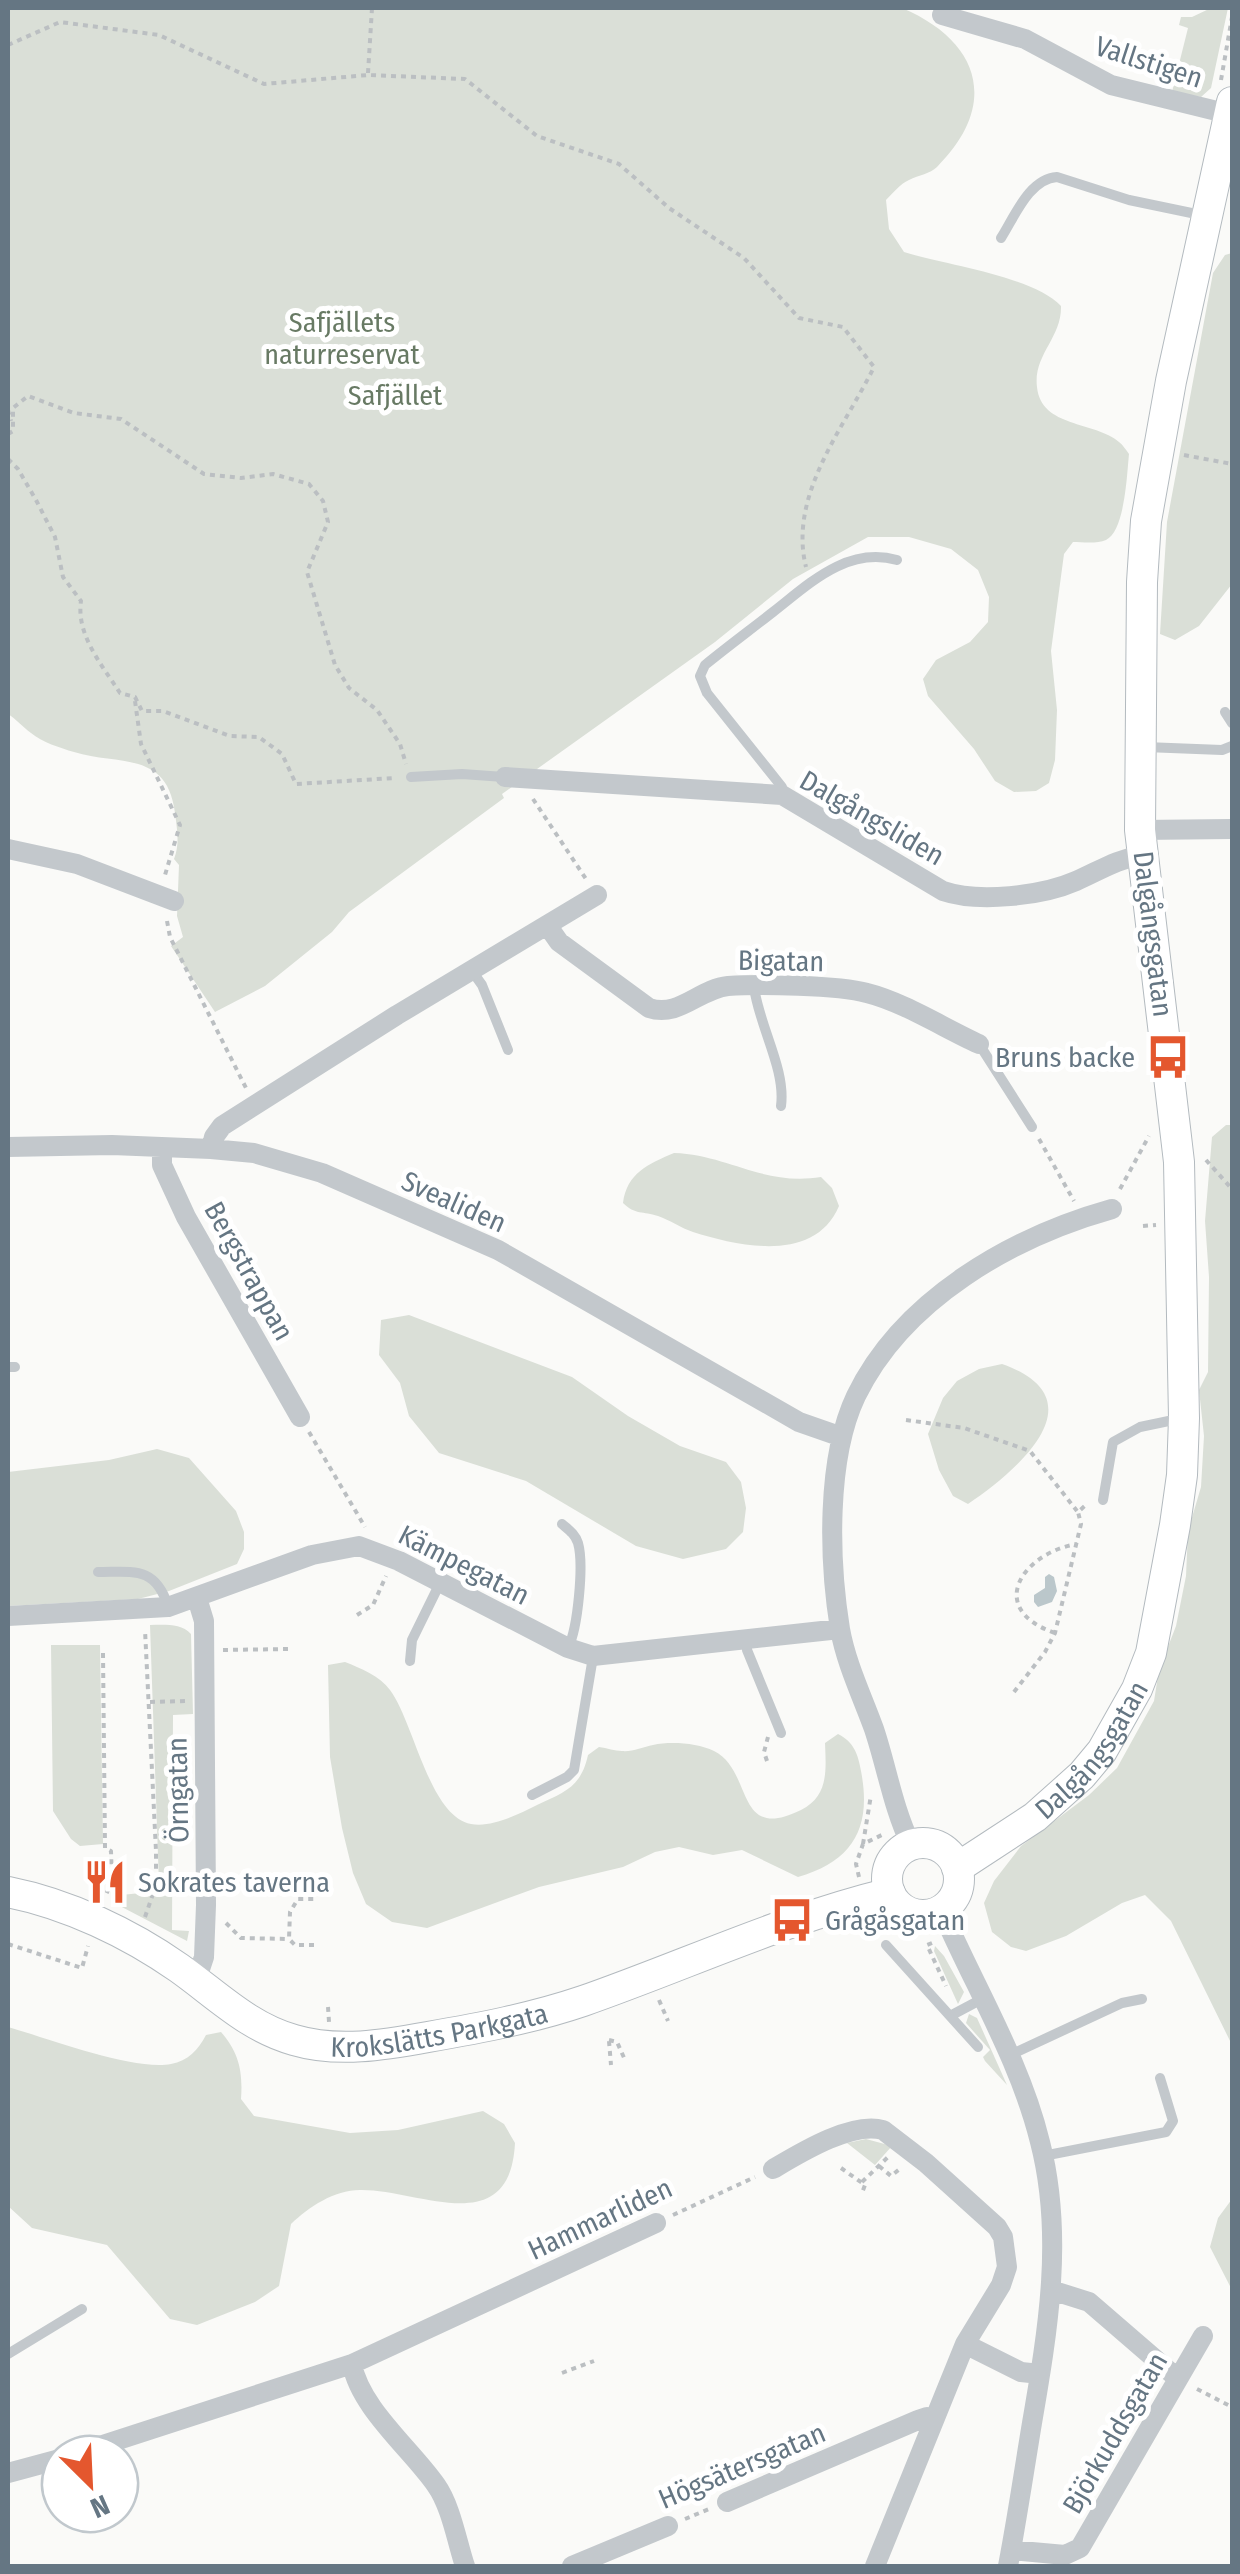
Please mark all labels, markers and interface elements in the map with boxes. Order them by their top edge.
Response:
street label: Vallstigen [1091,29,1207,95]
park label: Safjällets naturreservat [264,306,421,371]
park label: Safjället [348,379,443,412]
street label: Dalgångsliden [794,763,950,873]
street label: Dalgångsgatan [1126,849,1180,1019]
street label: Bigatan [738,944,824,978]
bus stop icon: Bruns backe [1144,1033,1192,1081]
place label: Bruns backe [995,1041,1135,1074]
street label: Svealiden [397,1164,511,1240]
street label: Bergstrappan [197,1196,301,1346]
street label: Kämpegatan [393,1518,535,1612]
street label: Dalgångsgatan [1028,1675,1155,1826]
street label: Örngatan [161,1737,195,1843]
restaurant icon: Sokrates taverna [81,1858,129,1906]
place label: Sokrates taverna [138,1866,330,1899]
bus stop icon: Grågåsgatan [768,1896,816,1944]
place label: Grågåsgatan [825,1904,965,1937]
street label: Krokslätts Parkgata [330,1996,551,2063]
street label: Hammarliden [523,2171,677,2267]
street label: Björkuddsgatan [1056,2347,1174,2519]
street label: Högsätersgatan [654,2416,830,2516]
north arrow [40,2434,140,2534]
text: N [86,2488,114,2525]

